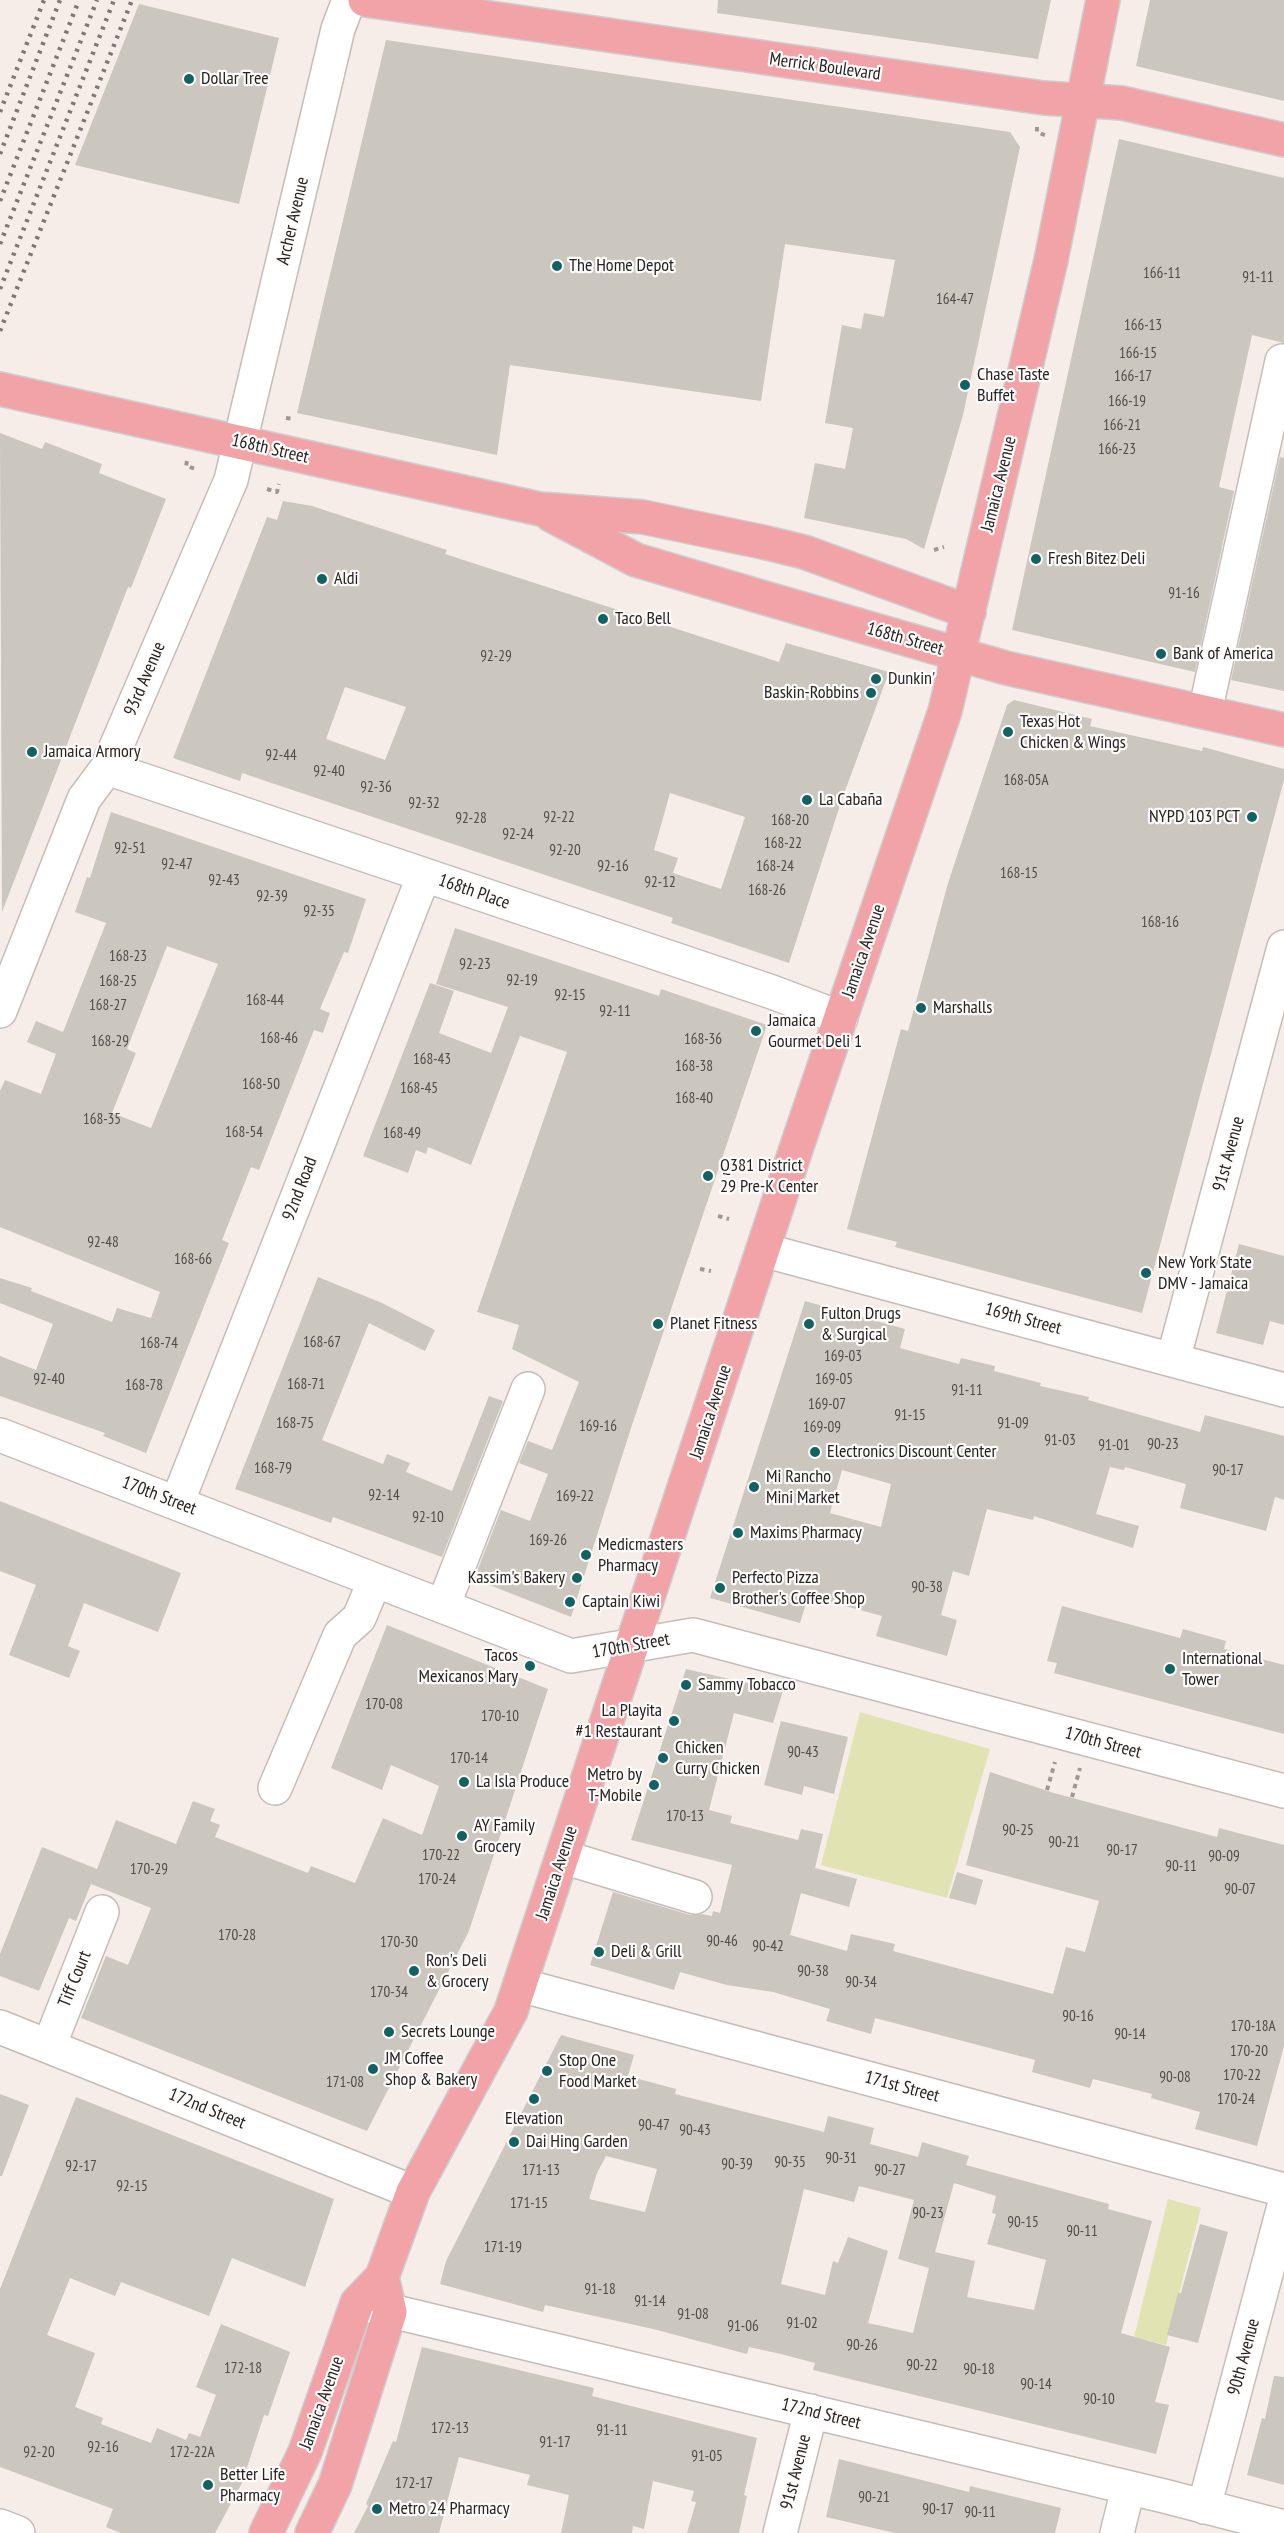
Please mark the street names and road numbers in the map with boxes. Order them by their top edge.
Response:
street label: Merrick Boulevard [768,48,882,86]
street label: Archer Avenue [272,175,314,267]
street label: 168th Street [229,430,311,468]
street label: Jamaica Avenue [977,434,1021,534]
street label: 168th Street [864,618,946,660]
street label: 93rd Avenue [120,639,170,719]
street label: 168th Place [435,870,513,914]
street label: Jamaica Avenue [838,901,890,1001]
street label: 91st Avenue [1209,1114,1249,1194]
street label: 92nd Road [278,1154,322,1224]
street label: 169th Street [982,1298,1064,1340]
street label: Jamaica Avenue [686,1362,736,1462]
street label: 170th Street [119,1472,199,1520]
street label: 170th Street [591,1629,671,1663]
street label: 170th Street [1062,1722,1144,1764]
street label: Jamaica Avenue [532,1823,582,1923]
street label: Tiff Court [54,1948,96,2010]
street label: 171st Street [862,2067,942,2107]
street label: 172nd Street [165,2084,249,2134]
street label: 90th Avenue [1223,2316,1265,2398]
street label: Jamaica Avenue [295,2354,349,2452]
street label: 172nd Street [779,2394,863,2434]
street label: 91st Avenue [776,2432,816,2512]

